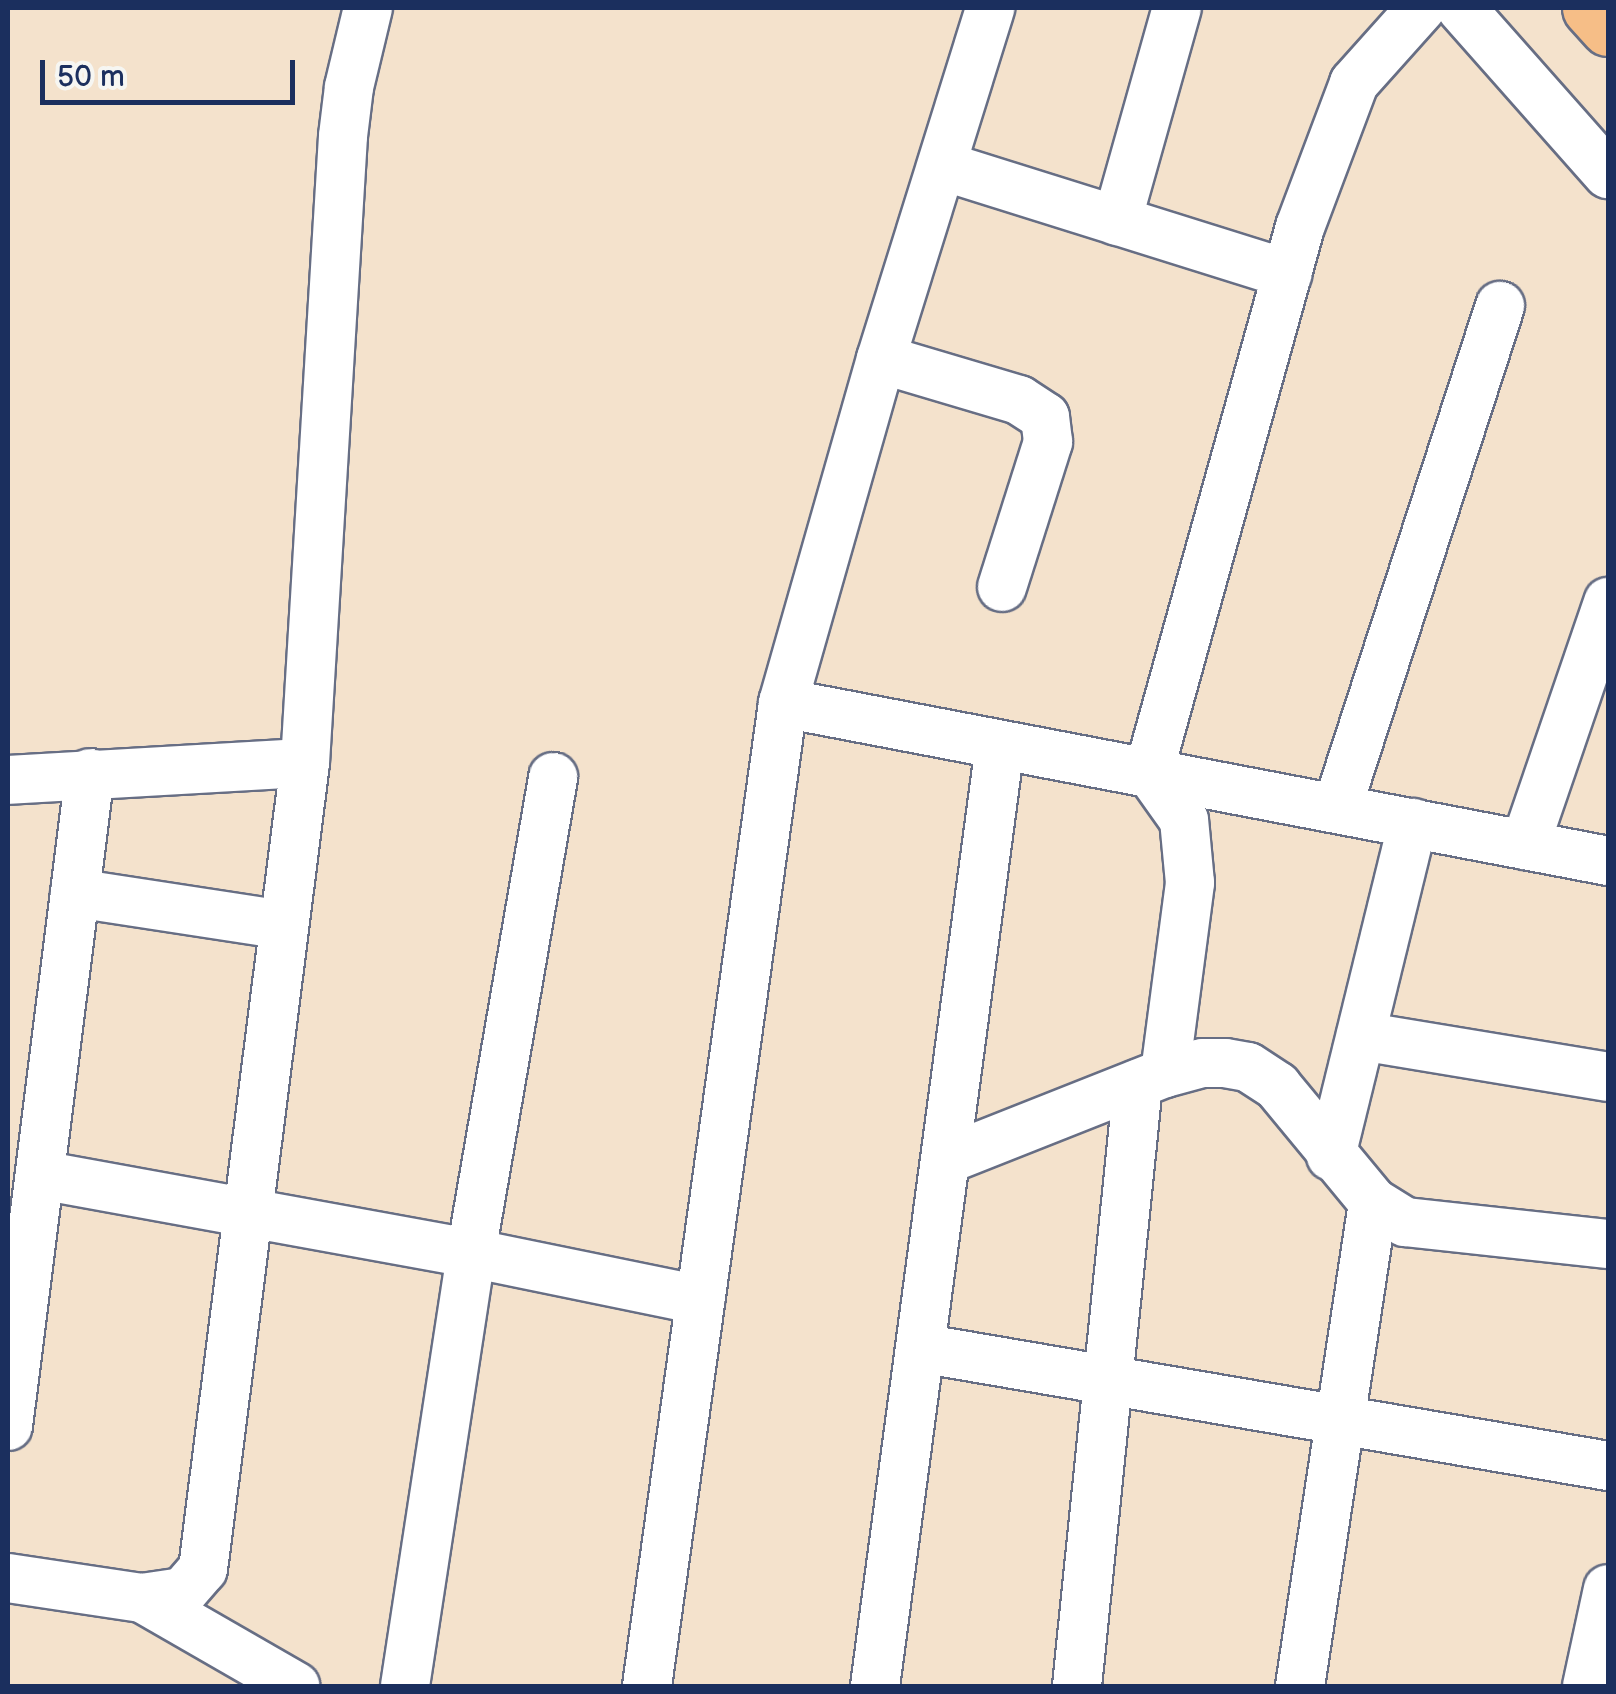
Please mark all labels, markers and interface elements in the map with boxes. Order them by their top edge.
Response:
scale bar [45,40,300,102]
text: 50 m [57,59,125,95]

